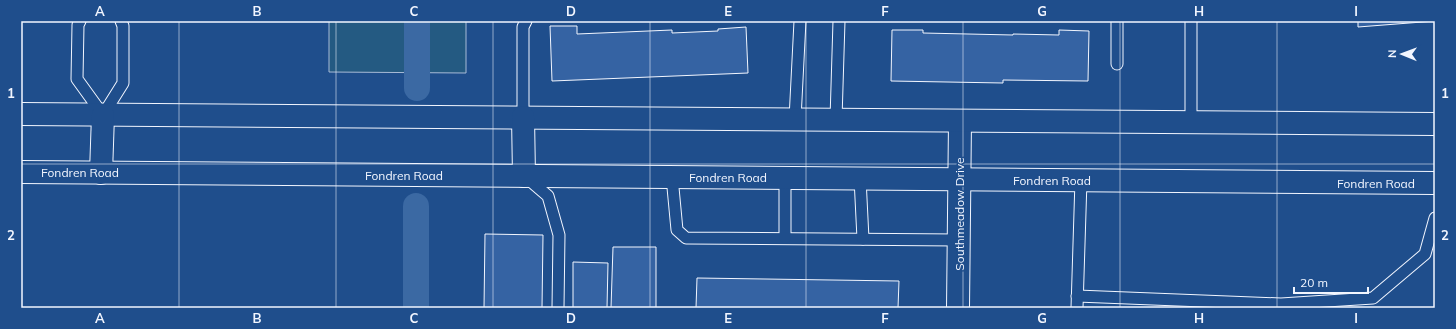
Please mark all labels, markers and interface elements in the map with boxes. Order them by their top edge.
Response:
text: A [95,3,105,19]
text: B [253,3,262,19]
text: C [410,3,419,19]
text: D [566,3,576,19]
text: E [724,3,732,19]
text: F [881,3,889,19]
text: G [1037,3,1047,19]
text: H [1194,3,1204,19]
text: I [1354,3,1358,19]
north arrow [1382,34,1422,74]
text: N [1385,50,1399,58]
text: 1 [7,85,15,101]
text: 1 [1441,85,1449,101]
street label: Southmeadow Drive [952,157,967,271]
street label: Fondren Road [41,165,119,180]
street label: Fondren Road [365,168,443,183]
street label: Fondren Road [689,170,767,185]
street label: Fondren Road [1013,173,1091,188]
street label: Fondren Road [1337,176,1415,191]
text: 2 [7,227,15,243]
text: 2 [1441,227,1449,243]
scale bar [1294,269,1368,295]
text: 20 m [1300,275,1328,290]
text: A [95,310,105,326]
text: B [253,310,262,326]
text: C [410,310,419,326]
text: D [566,310,576,326]
text: E [724,310,732,326]
text: F [881,310,889,326]
text: G [1037,310,1047,326]
text: H [1194,310,1204,326]
text: I [1354,310,1358,326]

